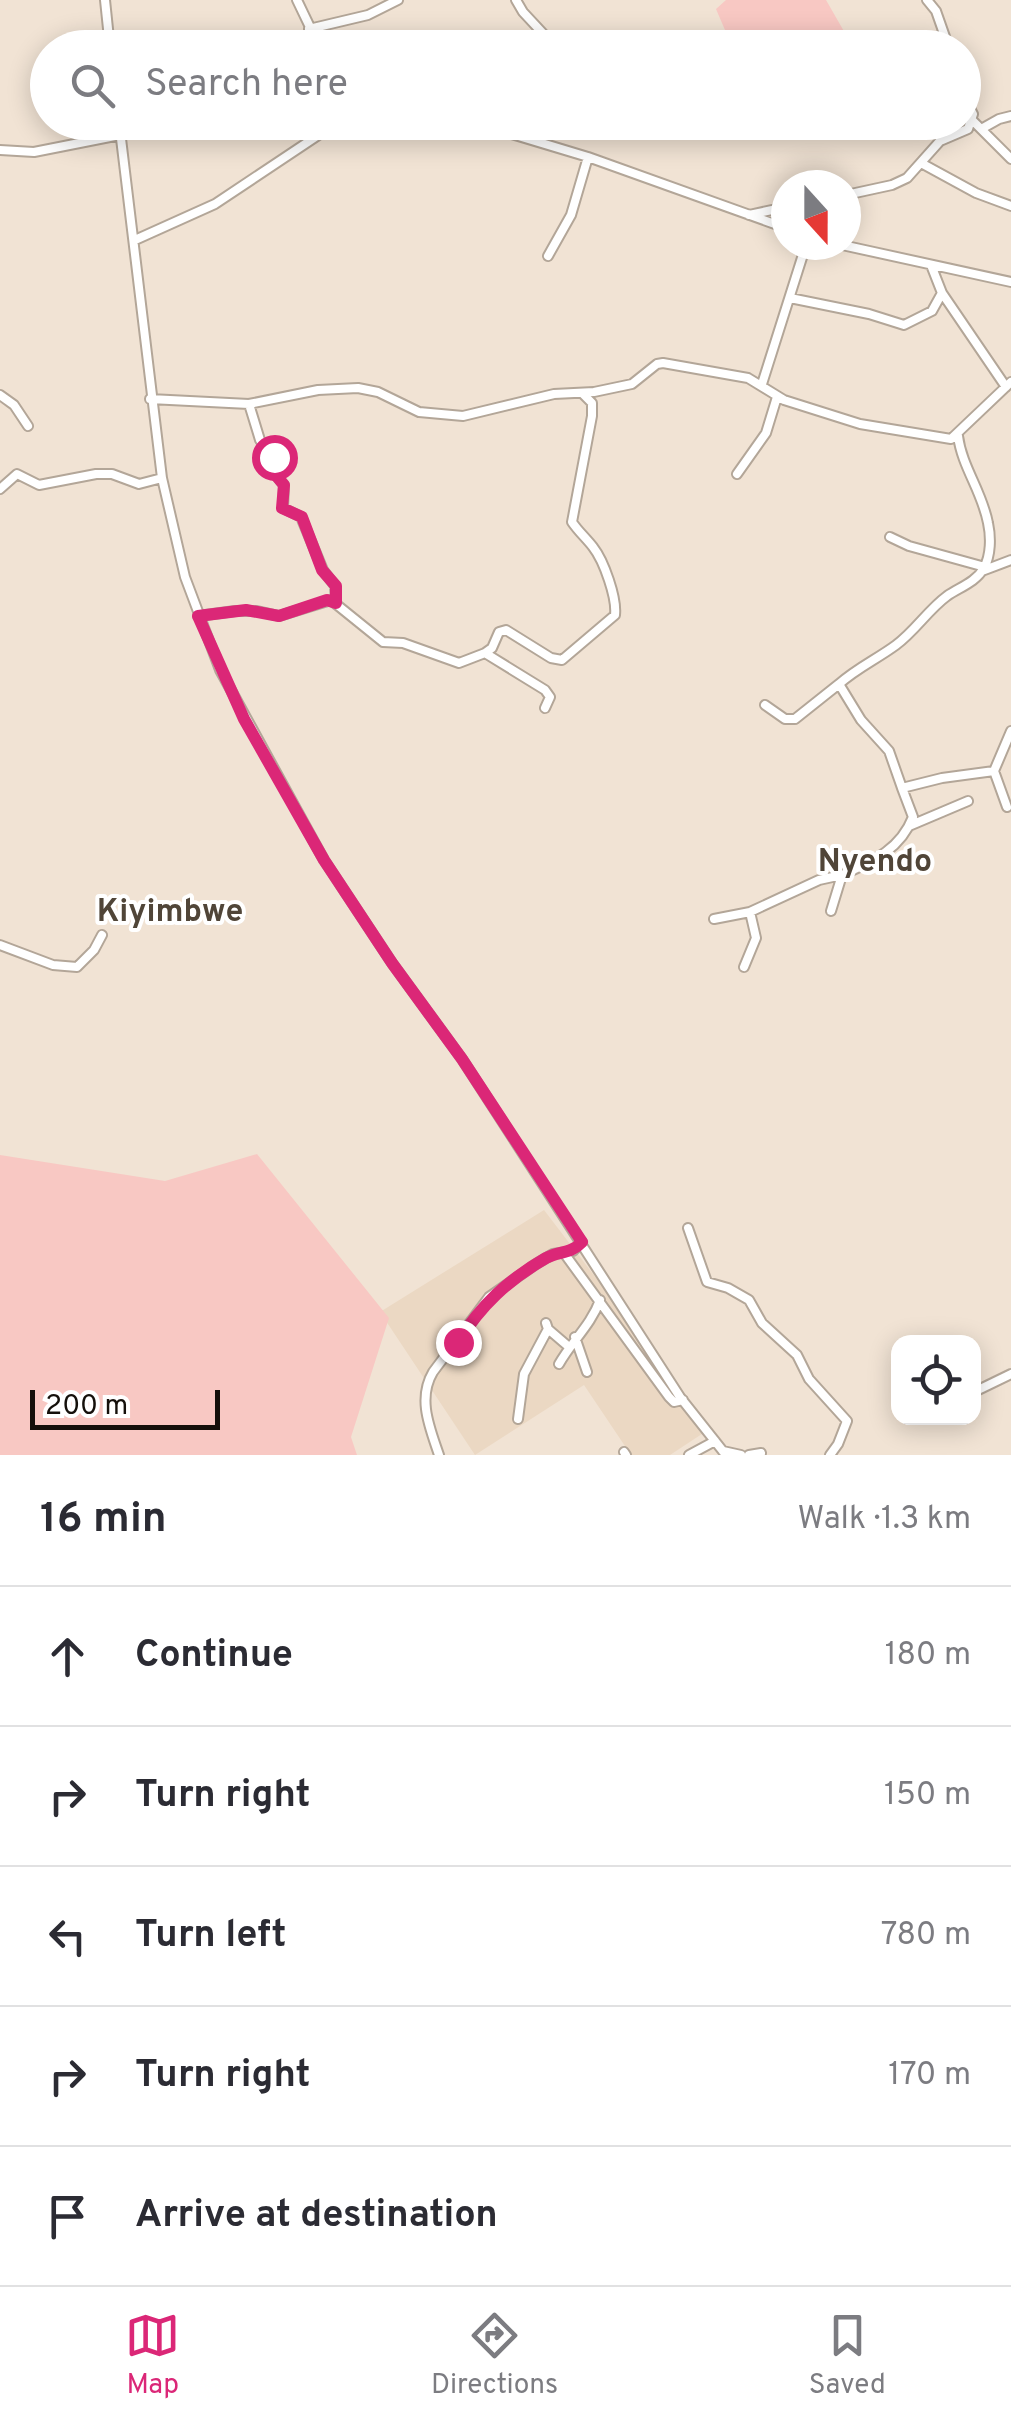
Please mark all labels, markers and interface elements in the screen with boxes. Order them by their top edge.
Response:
search box [30,30,981,140]
icon: search [65,58,120,113]
text: Search here [145,61,348,110]
north arrow [771,170,861,260]
route start [252,435,298,481]
district label: Nyendo [818,843,932,883]
district label: Kiyimbwe [97,893,243,933]
route end [436,1320,482,1366]
map controls [891,1335,981,1425]
button: locate [891,1335,981,1425]
scale bar [30,1385,220,1430]
text: 200 m [45,1389,128,1425]
text: 16 min [40,1494,167,1547]
text: Walk · 1.3 km [798,1500,971,1540]
icon: ahead [40,1629,95,1684]
text: Continue [135,1632,293,1681]
text: 180 m [885,1636,971,1676]
icon: right [40,1769,95,1824]
text: Turn right [135,1772,310,1821]
text: 150 m [884,1776,971,1816]
icon: left [40,1909,95,1964]
text: Turn left [135,1912,287,1961]
text: 780 m [881,1916,971,1956]
icon: right [40,2049,95,2104]
text: Turn right [135,2052,310,2101]
text: 170 m [888,2056,971,2096]
icon: arrive [40,2189,95,2244]
text: Arrive at destination [135,2192,498,2241]
tab: Map [125,2308,180,2404]
tab: Directions [431,2308,558,2404]
tab: Saved [809,2308,886,2404]

